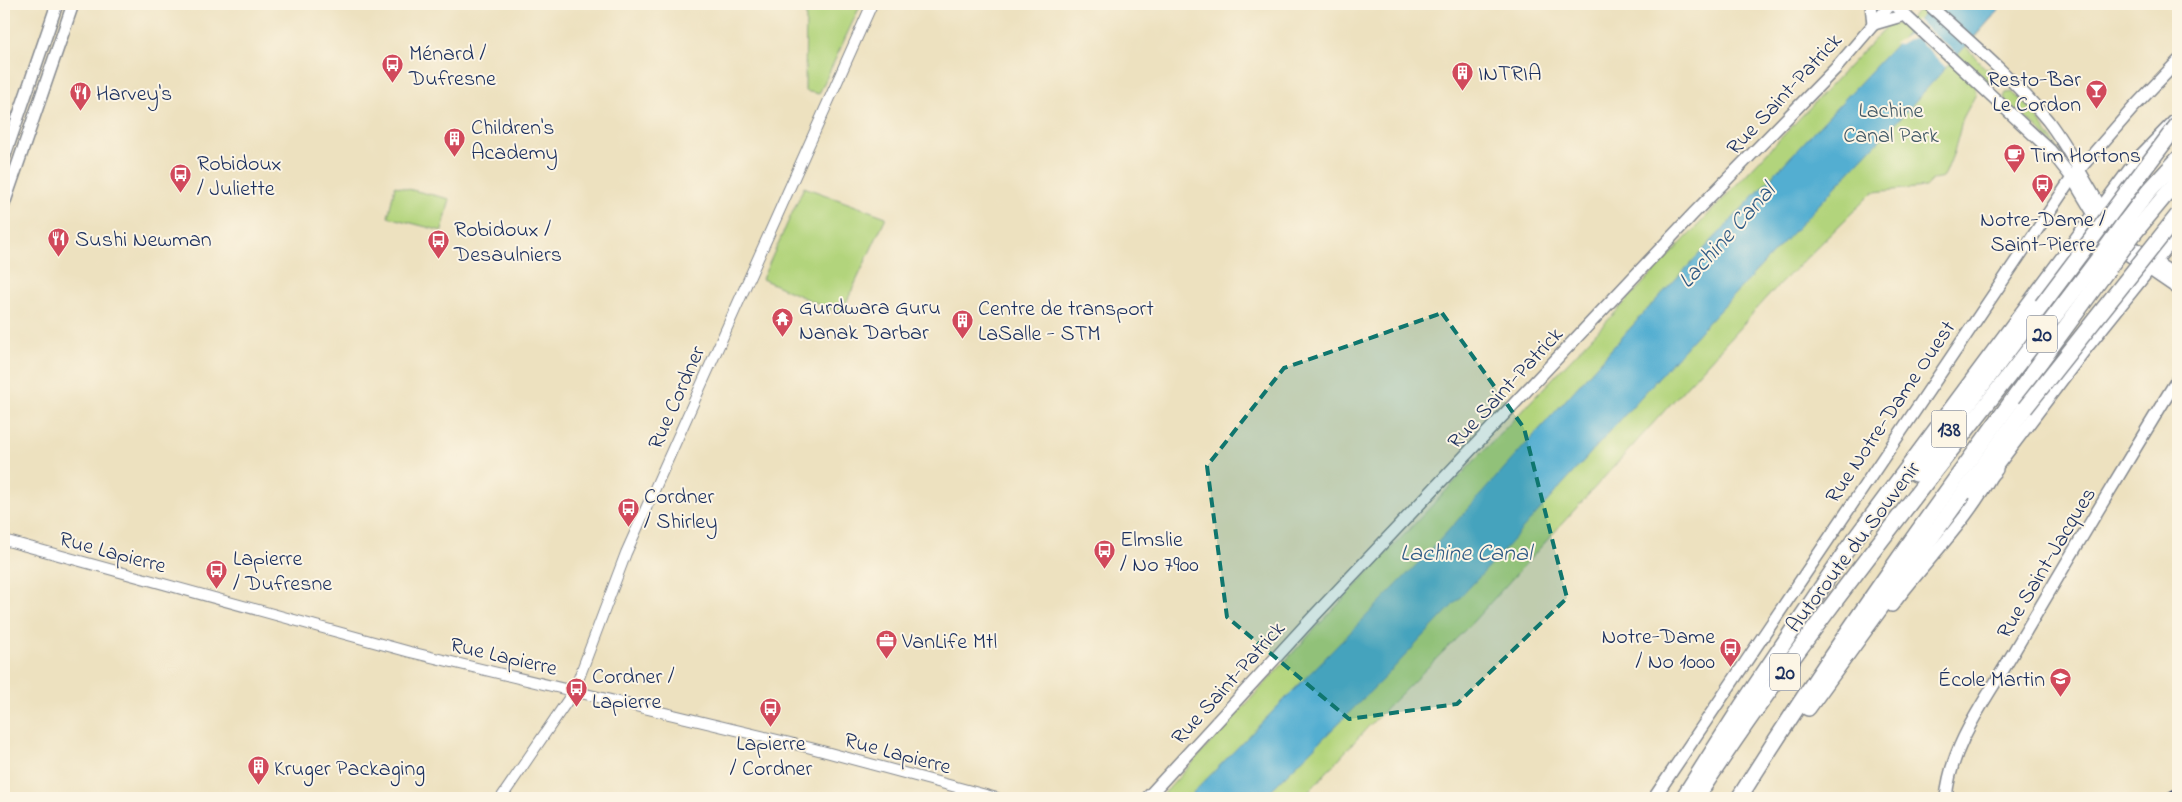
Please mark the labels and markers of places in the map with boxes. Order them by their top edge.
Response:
place label: Ménard / Dufresne [408,39,496,96]
bus stop icon: Ménard / Dufresne [381,53,405,84]
place label: INTRIA [1478,59,1542,91]
building icon: INTRIA [1450,60,1474,91]
place label: Resto-Bar Le Cordon [1987,65,2081,122]
place label: Harvey's [96,79,172,112]
bar icon: Resto-Bar Le Cordon [2085,79,2109,110]
restaurant icon: Harvey's [68,80,92,111]
place label: Children's Academy [471,113,558,171]
building icon: Children's Academy [443,127,467,158]
place label: Tim Hortons [2030,141,2141,173]
cafe icon: Tim Hortons [2002,142,2026,173]
place label: Robidoux / Juliette [197,149,282,206]
bus stop icon: Robidoux / Juliette [169,163,193,194]
bus stop icon: Notre-Dame / Saint-Pierre [2031,173,2055,204]
place label: Notre-Dame / Saint-Pierre [1980,205,2106,262]
place label: Robidoux / Desaulniers [453,215,562,272]
place label: Sushi Newman [75,225,212,257]
restaurant icon: Sushi Newman [47,226,71,257]
bus stop icon: Robidoux / Desaulniers [426,229,450,260]
place label: Gurdwara Guru Nanak Darbar [799,293,941,350]
place label: Centre de transport LaSalle - STM [978,294,1154,351]
temple icon: Gurdwara Guru Nanak Darbar [771,307,795,338]
building icon: Centre de transport LaSalle - STM [950,308,974,339]
place label: Cordner / Shirley [644,482,717,540]
bus stop icon: Cordner / Shirley [616,496,640,527]
place label: Elmslie / No 7900 [1120,525,1199,582]
bus stop icon: Elmslie / No 7900 [1092,539,1116,570]
place label: Lapierre / Dufresne [233,544,332,601]
bus stop icon: Lapierre / Dufresne [205,558,229,589]
place label: Notre-Dame / No 1000 [1601,622,1715,679]
place label: VanLife Mtl [901,627,997,659]
office icon: VanLife Mtl [874,628,898,659]
bus stop icon: Notre-Dame / No 1000 [1719,636,1743,667]
place label: Cordner / Lapierre [592,662,675,719]
place label: École Martin [1938,665,2045,697]
school or university icon: École Martin [2049,666,2073,697]
bus stop icon: Cordner / Lapierre [564,676,588,707]
bus stop icon: Lapierre / Cordner [759,697,783,728]
place label: Lapierre / Cordner [730,729,812,786]
place label: Kruger Packaging [274,754,425,787]
building icon: Kruger Packaging [246,755,270,786]

